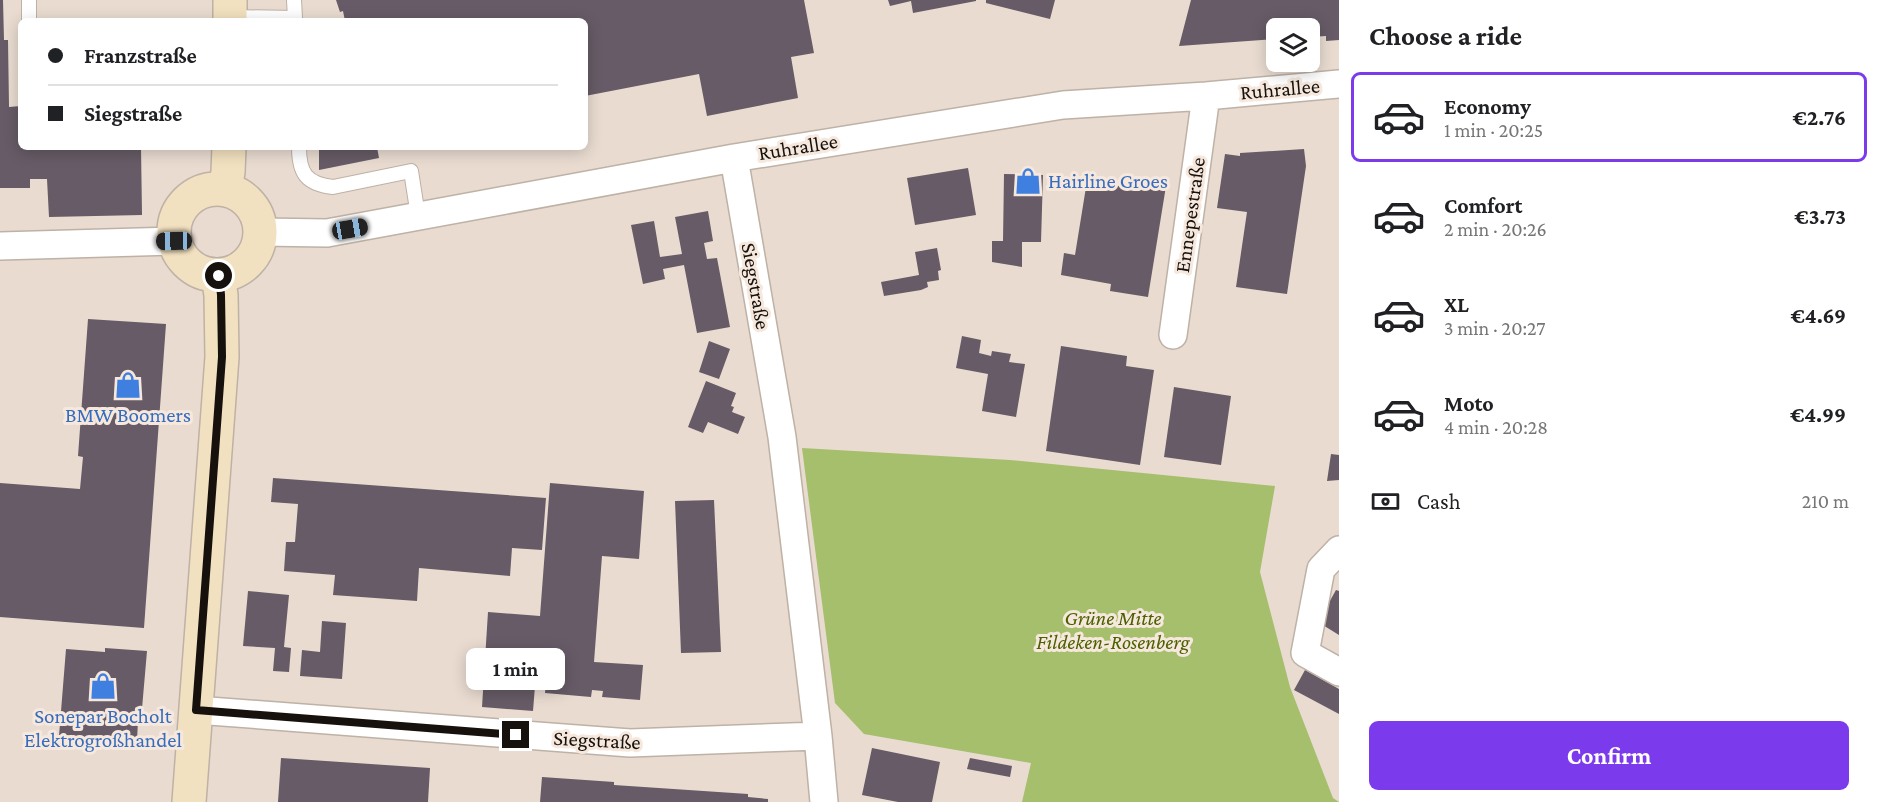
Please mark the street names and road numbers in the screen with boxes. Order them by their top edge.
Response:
street label: Ruhrallee [1239,74,1321,104]
street label: Ruhrallee [757,129,839,165]
street label: Ennepestraße [1170,156,1210,274]
street label: Siegstraße [737,241,775,331]
street label: Siegstraße [553,726,641,754]

